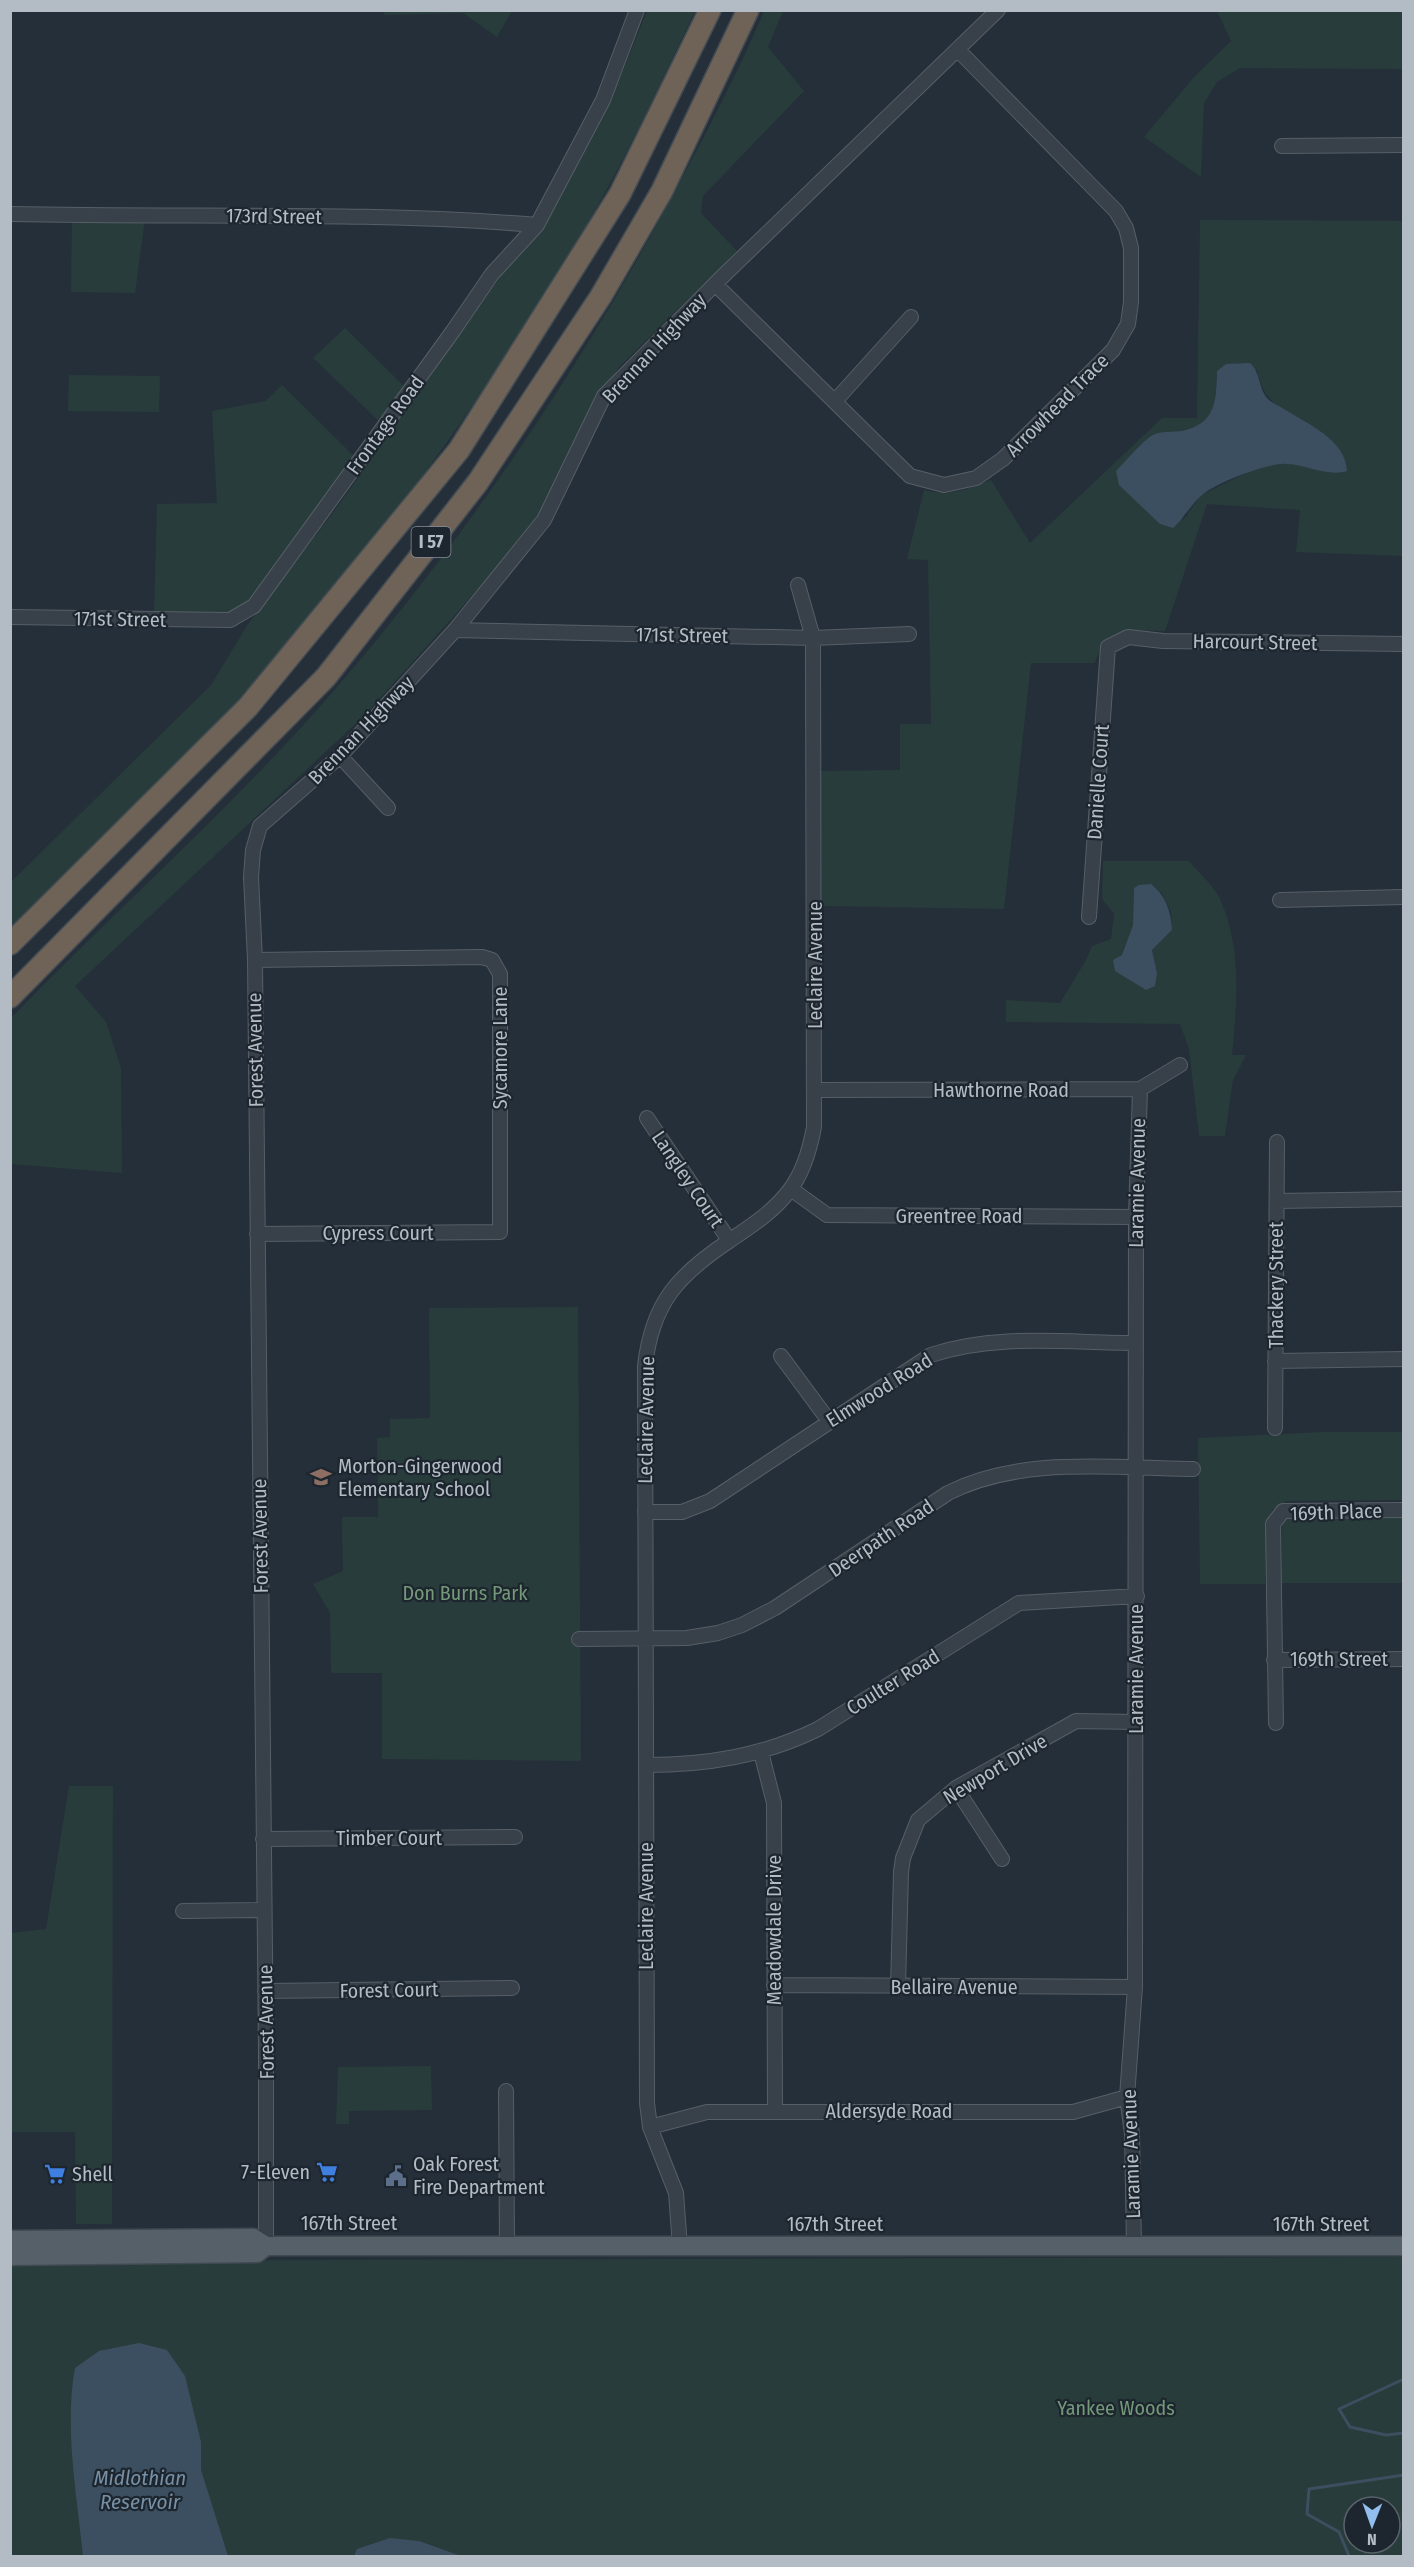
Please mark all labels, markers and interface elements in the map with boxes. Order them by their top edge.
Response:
street label: 173rd Street [226,203,323,229]
street label: Brennan Highway [597,288,711,408]
street label: Arrowhead Trace [1000,348,1114,462]
street label: Frontage Road [341,371,429,479]
road number: I 57 [412,527,450,557]
street label: 171st Street [74,606,167,632]
street label: 171st Street [636,622,729,648]
street label: Harcourt Street [1192,629,1318,655]
street label: Brennan Highway [303,671,419,789]
street label: Danielle Court [1082,723,1114,841]
street label: Leclaire Avenue [803,901,827,1029]
street label: Sycamore Lane [488,987,512,1109]
street label: Forest Avenue [242,992,268,1108]
street label: Hawthorne Road [933,1078,1069,1102]
street label: Laramie Avenue [1124,1118,1150,1248]
street label: Langley Court [647,1126,729,1232]
street label: Greentree Road [895,1204,1023,1228]
street label: Cypress Court [323,1221,434,1245]
street label: Thackery Street [1264,1221,1288,1348]
street label: Elmwood Road [821,1348,937,1432]
street label: Leclaire Avenue [633,1356,659,1484]
place label: Morton-Gingerwood Elementary School [338,1454,502,1501]
school or university icon: Morton-Gingerwood Elementary School [309,1465,333,1489]
street label: Forest Avenue [247,1478,273,1594]
street label: Deerpath Road [824,1494,938,1582]
street label: 169th Place [1289,1498,1383,1526]
park label: Don Burns Park [402,1581,528,1605]
street label: Laramie Avenue [1124,1604,1148,1734]
street label: Coulter Road [842,1644,944,1720]
street label: 169th Street [1290,1647,1389,1671]
street label: Newport Drive [939,1729,1051,1809]
street label: Timber Court [336,1826,443,1850]
street label: Leclaire Avenue [634,1842,658,1970]
street label: Meadowdale Drive [762,1855,786,2005]
street label: Forest Avenue [253,1964,279,2080]
street label: Bellaire Avenue [890,1975,1018,1999]
street label: Forest Court [339,1977,439,2003]
street label: Laramie Avenue [1117,2089,1145,2219]
street label: Aldersyde Road [826,2099,952,2123]
place label: Oak Forest Fire Department [413,2152,545,2199]
place label: 7-Eleven [241,2160,310,2184]
supermarket icon: 7-Eleven [315,2160,339,2184]
supermarket icon: Shell [43,2162,67,2186]
place label: Shell [72,2162,113,2186]
public building icon: Oak Forest Fire Department [384,2164,408,2188]
street label: 167th Street [301,2211,398,2235]
street label: 167th Street [787,2212,884,2236]
street label: 167th Street [1273,2212,1370,2236]
park label: Yankee Woods [1057,2396,1175,2420]
water label: Midlothian Reservoir [94,2465,186,2515]
north arrow [1342,2495,1402,2555]
text: N [1367,2530,1377,2549]

